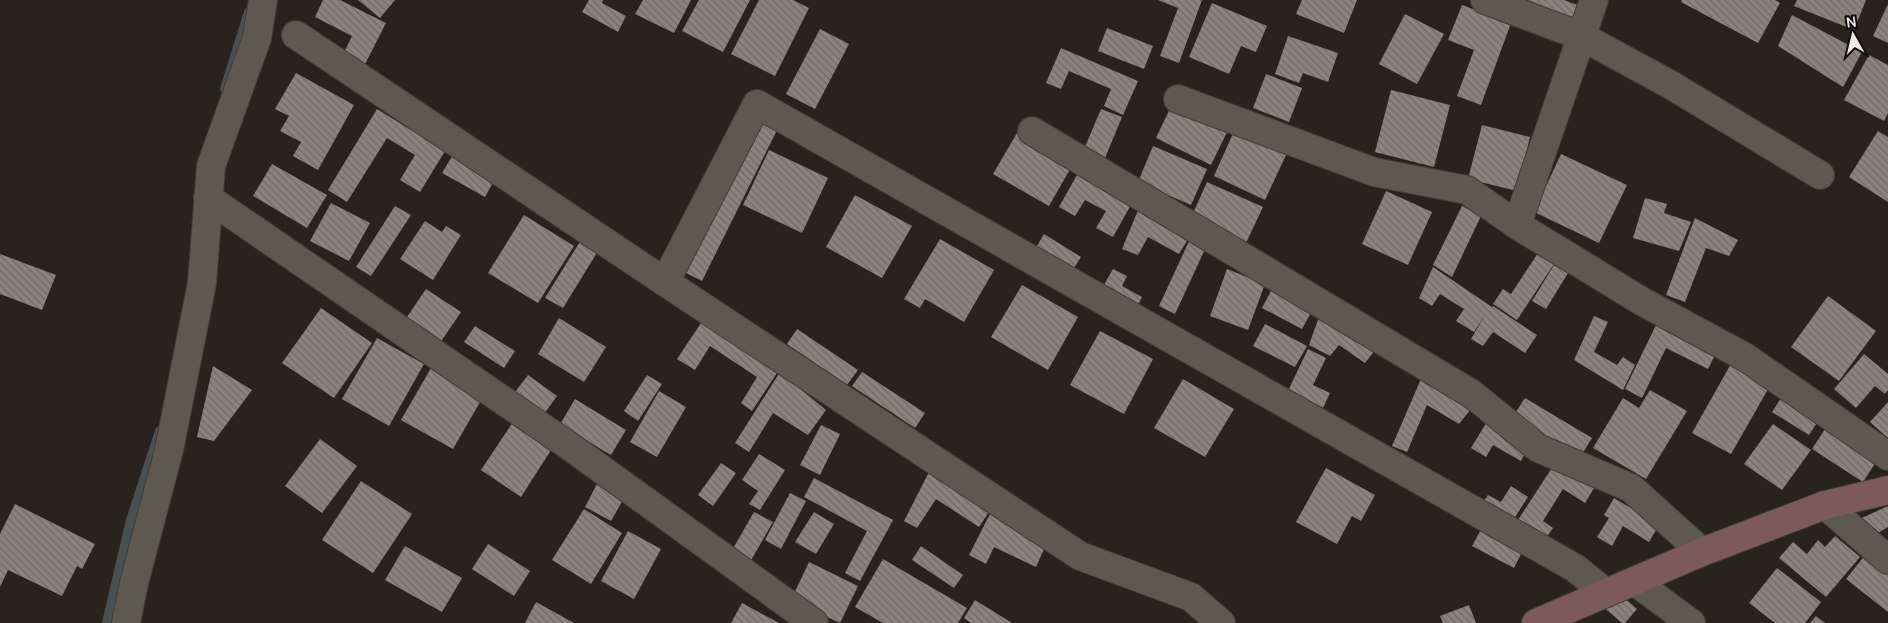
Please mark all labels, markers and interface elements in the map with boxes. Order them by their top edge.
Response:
north arrow [1828,10,1878,60]
text: N [1845,12,1857,32]

